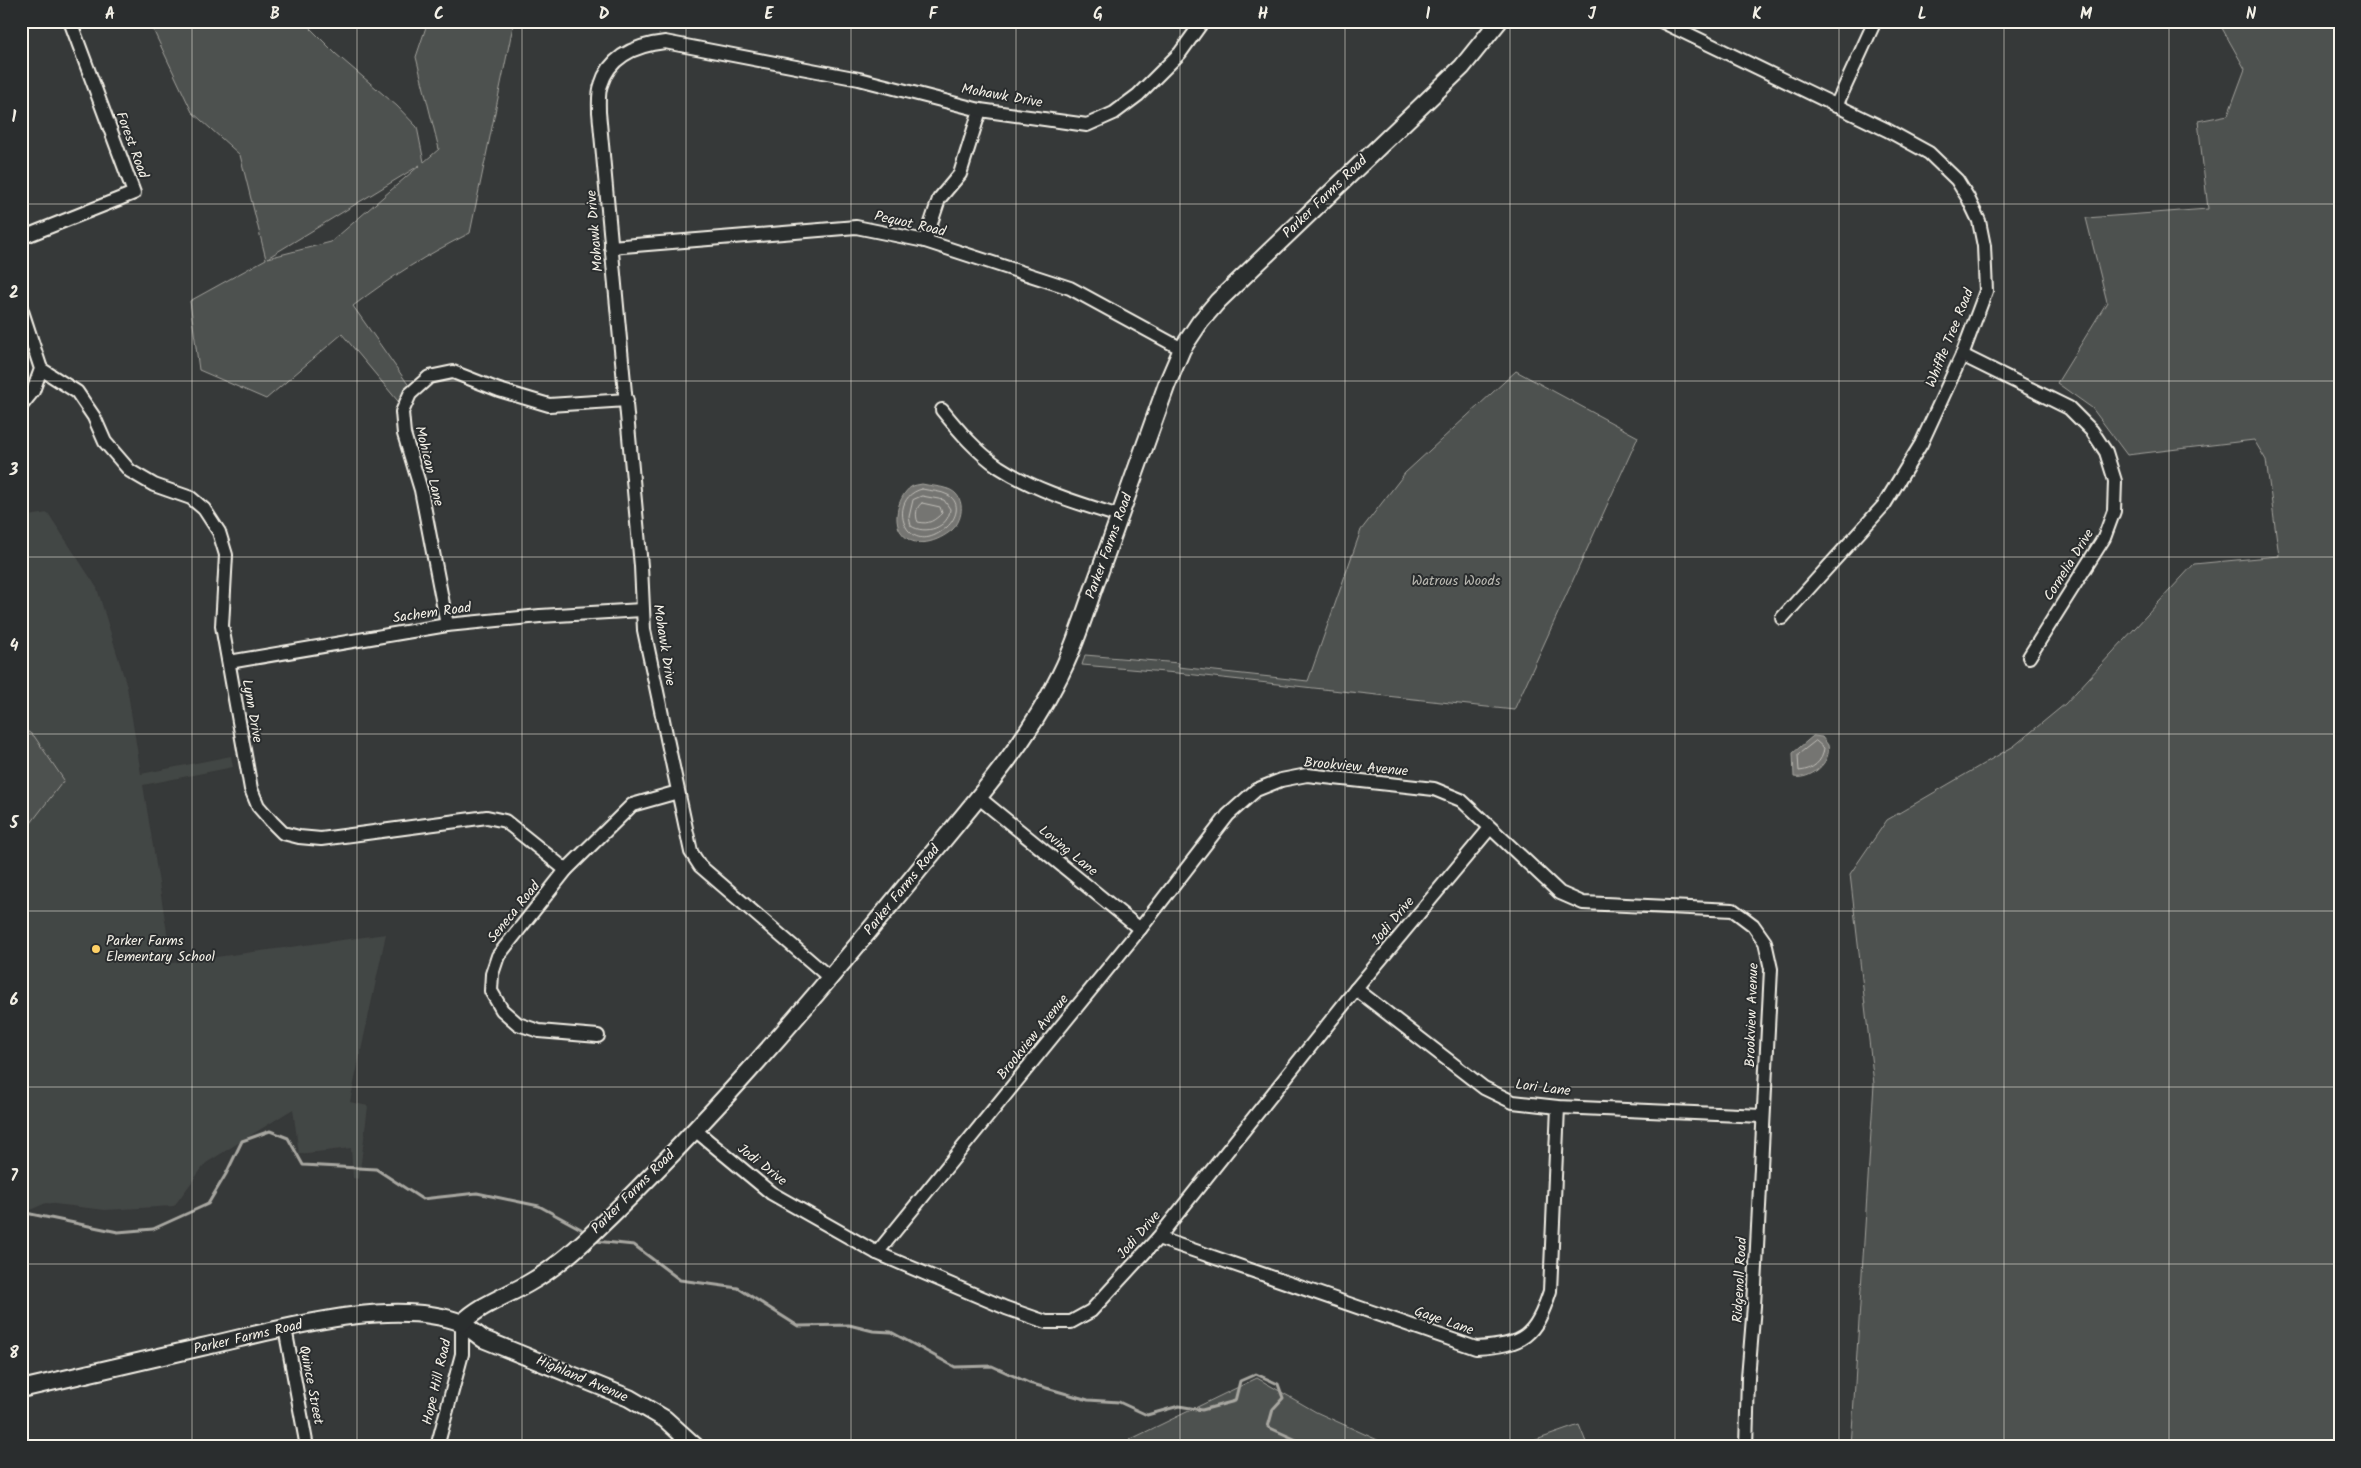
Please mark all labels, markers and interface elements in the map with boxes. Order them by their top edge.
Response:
text: A [105,2,115,27]
text: B [270,2,280,27]
text: C [434,2,444,27]
text: D [599,2,610,27]
text: E [765,2,775,27]
text: F [929,2,939,27]
text: G [1093,2,1103,27]
text: H [1258,2,1268,27]
text: I [1426,2,1431,27]
text: J [1588,2,1597,27]
text: K [1752,2,1762,27]
text: L [1918,2,1926,27]
text: M [2080,2,2093,27]
text: N [2246,2,2256,27]
street label: Mohawk Drive [960,78,1045,114]
text: 1 [12,105,17,130]
street label: Forest Road [110,109,155,182]
street label: Parker Farms Road [1277,150,1373,244]
street label: Mohawk Drive [580,188,610,273]
street label: Pequot Road [872,205,949,243]
text: 2 [9,281,19,306]
street label: Whiffle Tree Road [1920,284,1980,391]
street label: Mohican Lane [408,424,450,509]
text: 3 [9,458,19,483]
street label: Parker Farms Road [1080,489,1139,602]
street label: Cornelia Drive [2038,524,2100,605]
park label: Watrous Woods [1412,570,1500,592]
street label: Sachem Road [391,596,474,629]
street label: Mohawk Drive [647,603,681,688]
text: 4 [10,634,19,659]
street label: Lynn Drive [236,678,269,745]
street label: Brookview Avenue [1303,751,1410,783]
text: 5 [9,811,20,836]
street label: Loving Lane [1034,820,1103,882]
street label: Parker Farms Road [858,839,946,940]
street label: Seneca Road [482,876,546,948]
street label: Jodi Drive [1366,891,1421,950]
place label: Parker Farms Elementary School [106,930,215,968]
marker: Parker Farms Elementary School [90,943,102,955]
street label: Brookview Avenue [1739,962,1765,1068]
text: 6 [10,988,19,1013]
street label: Brookview Avenue [992,989,1075,1085]
street label: Lori Lane [1514,1074,1573,1102]
street label: Jodi Drive [732,1138,792,1192]
street label: Parker Farms Road [586,1144,681,1239]
text: 7 [10,1164,18,1189]
street label: Jodi Drive [1112,1205,1167,1264]
street label: Ridgenoll Road [1727,1236,1753,1323]
street label: Gaye Lane [1411,1301,1477,1342]
street label: Parker Farms Road [191,1314,306,1360]
street label: Hope Hill Road [416,1336,458,1427]
text: 8 [9,1341,19,1366]
street label: Quince Street [293,1344,330,1427]
street label: Highland Avenue [533,1350,632,1409]

